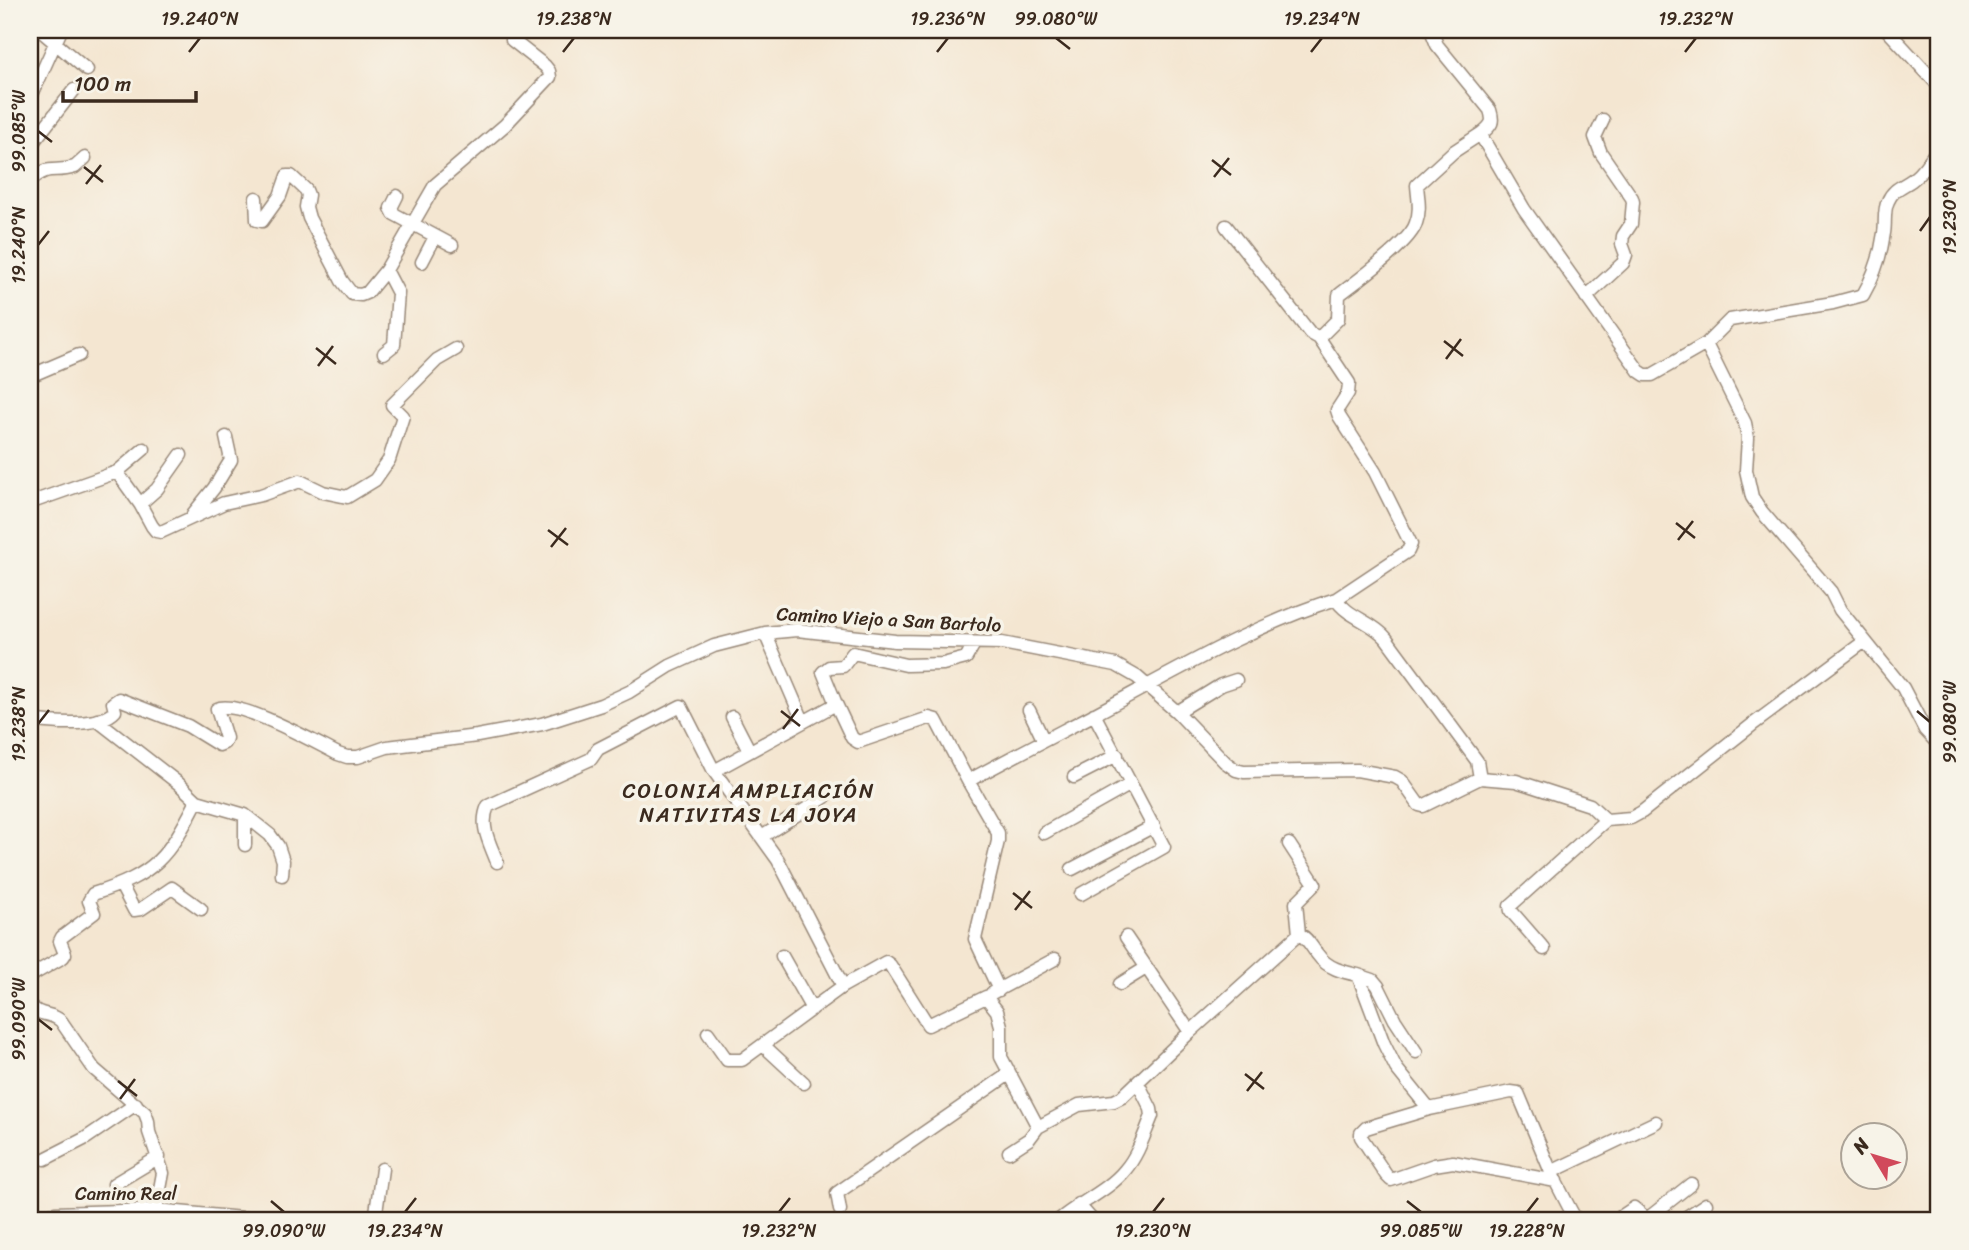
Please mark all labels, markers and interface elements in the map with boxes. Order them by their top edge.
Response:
text: 19.240°N [161,3,239,35]
text: 19.238°N [536,3,612,35]
text: 19.236°N [911,3,986,35]
text: 99.080°W [1015,3,1098,35]
text: 19.234°N [1284,3,1360,35]
text: 19.232°N [1658,3,1734,35]
scale bar [63,60,196,104]
text: 100 m [74,65,131,103]
text: 99.085°W [3,89,35,172]
text: 19.230°N [1934,178,1966,255]
text: 19.240°N [3,206,35,284]
street label: Camino Viejo a San Bartolo [776,597,1003,642]
text: 99.080°W [1934,680,1966,763]
text: 19.238°N [3,686,35,762]
district label: COLONIA AMPLIACIÓN NATIVITAS LA JOYA [622,772,876,834]
text: 99.090°W [3,976,35,1060]
north arrow [1840,1120,1910,1190]
text: N [1843,1130,1879,1162]
street label: Camino Real [75,1177,178,1210]
text: 99.090°W [243,1215,327,1247]
text: 19.234°N [367,1215,443,1247]
text: 19.232°N [741,1215,817,1247]
text: 19.230°N [1115,1215,1192,1247]
text: 99.085°W [1380,1215,1463,1247]
text: 19.228°N [1489,1215,1566,1247]

